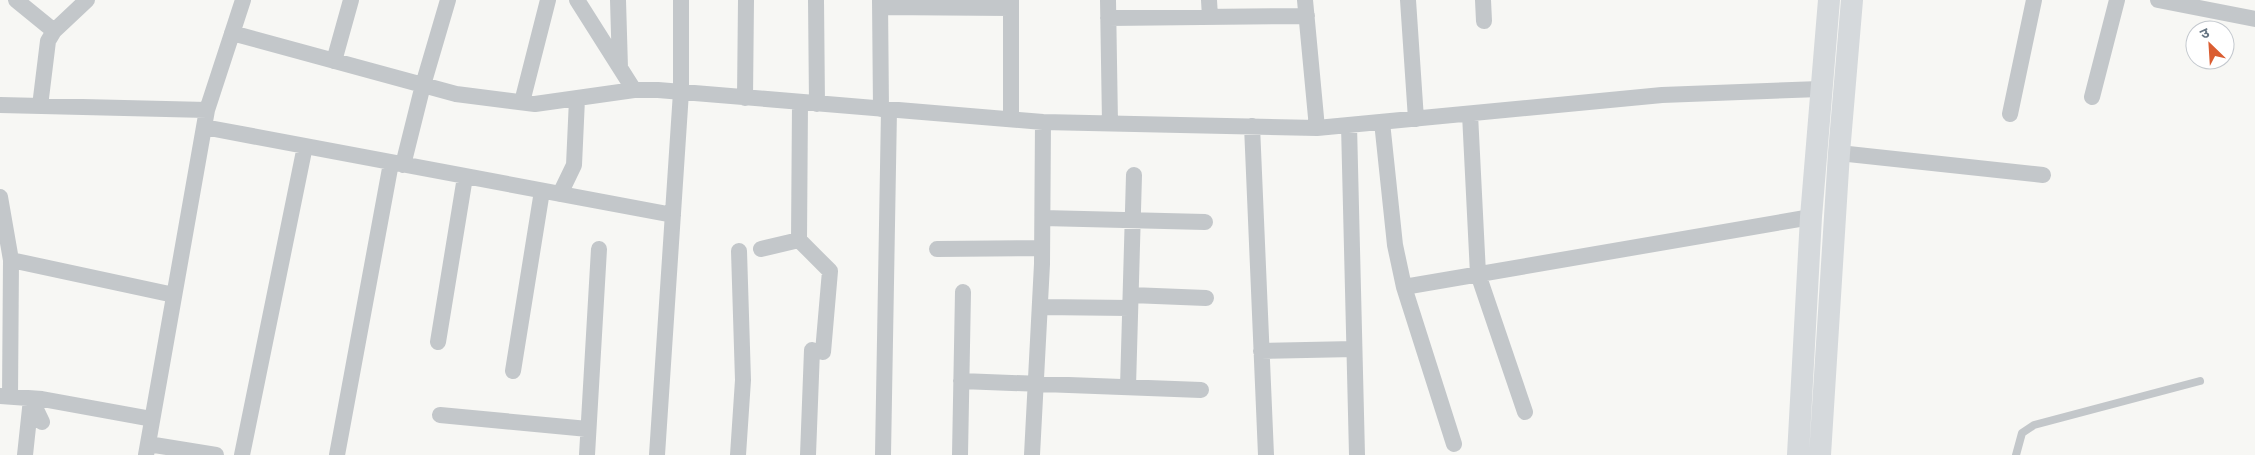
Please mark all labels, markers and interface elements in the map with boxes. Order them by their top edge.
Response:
north arrow [2185,20,2235,70]
text: उ [2197,23,2213,43]

